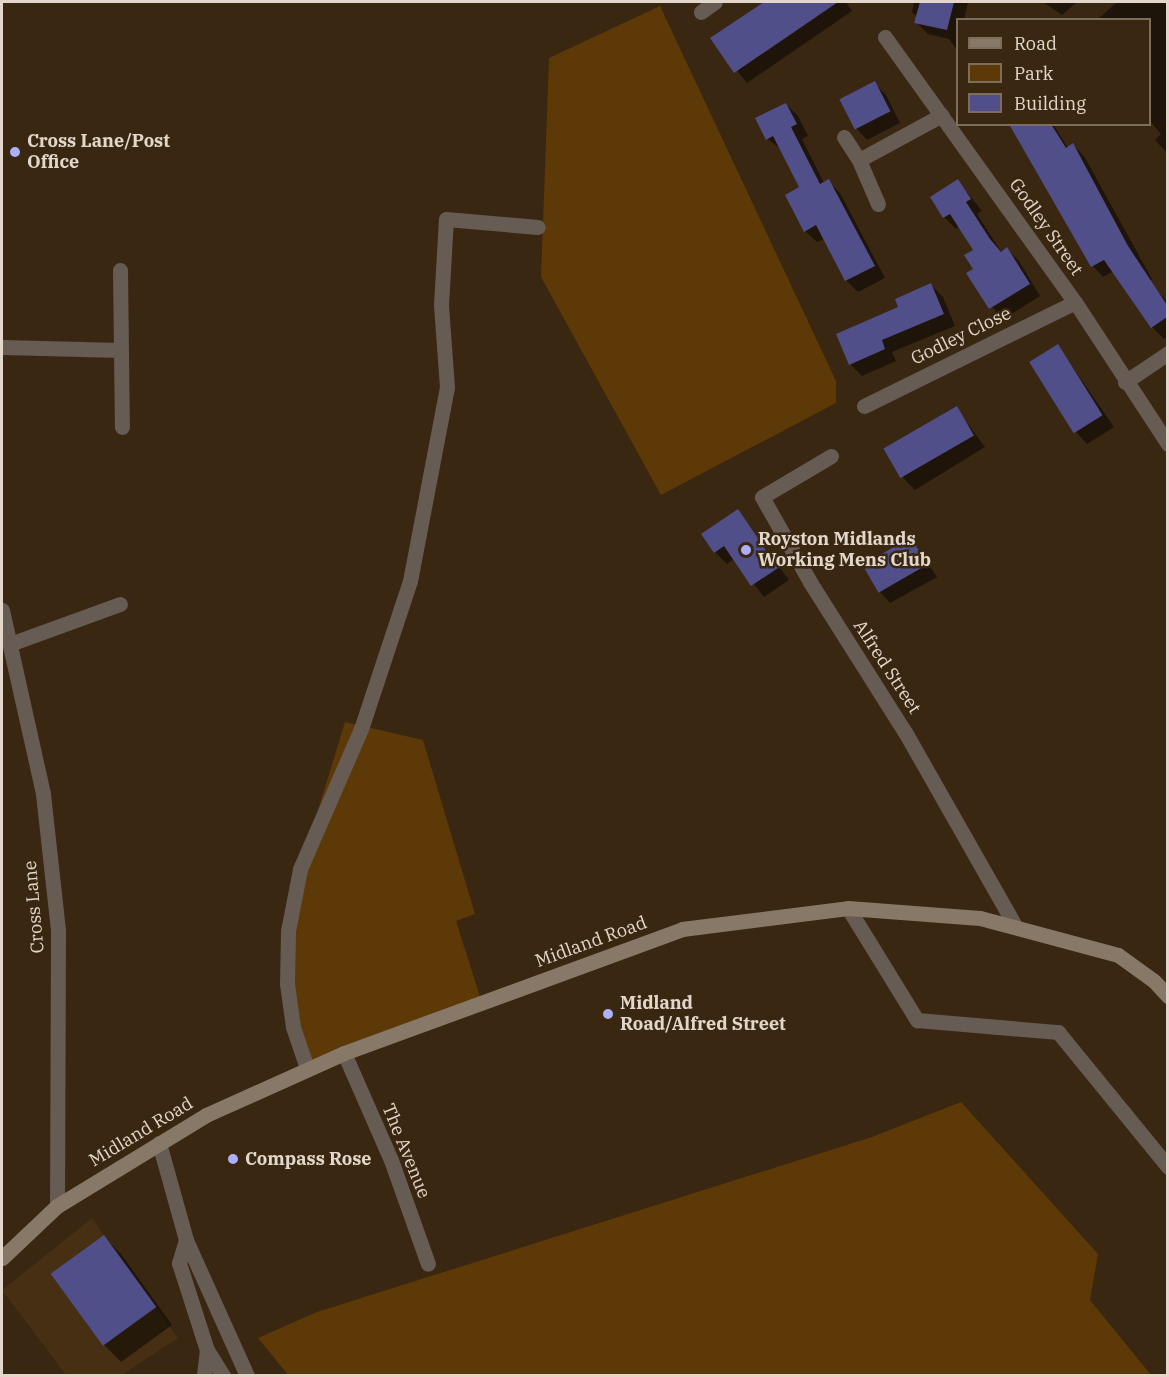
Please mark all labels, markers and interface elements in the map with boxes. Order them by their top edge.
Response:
legend [956,18,1151,126]
text: Road [1014,32,1057,55]
text: Park [1014,62,1053,85]
text: Building [1014,92,1086,115]
place label: Cross Lane/Post Office [27,131,170,174]
marker: Cross Lane/Post Office [8,145,22,159]
street label: Godley Street [1005,174,1087,280]
street label: Godley Close [907,302,1015,370]
place label: Royston Midlands Working Mens Club [758,529,931,572]
marker: Royston Midlands Working Mens Club [739,543,753,557]
street label: Alfred Street [849,616,925,718]
street label: Cross Lane [19,860,49,954]
street label: Midland Road [532,912,650,972]
place label: Midland Road/Alfred Street [620,993,786,1036]
marker: Midland Road/Alfred Street [601,1007,615,1021]
street label: Midland Road [85,1093,197,1171]
street label: The Avenue [377,1101,435,1201]
place label: Compass Rose [245,1148,372,1170]
marker: Compass Rose [226,1152,240,1166]

